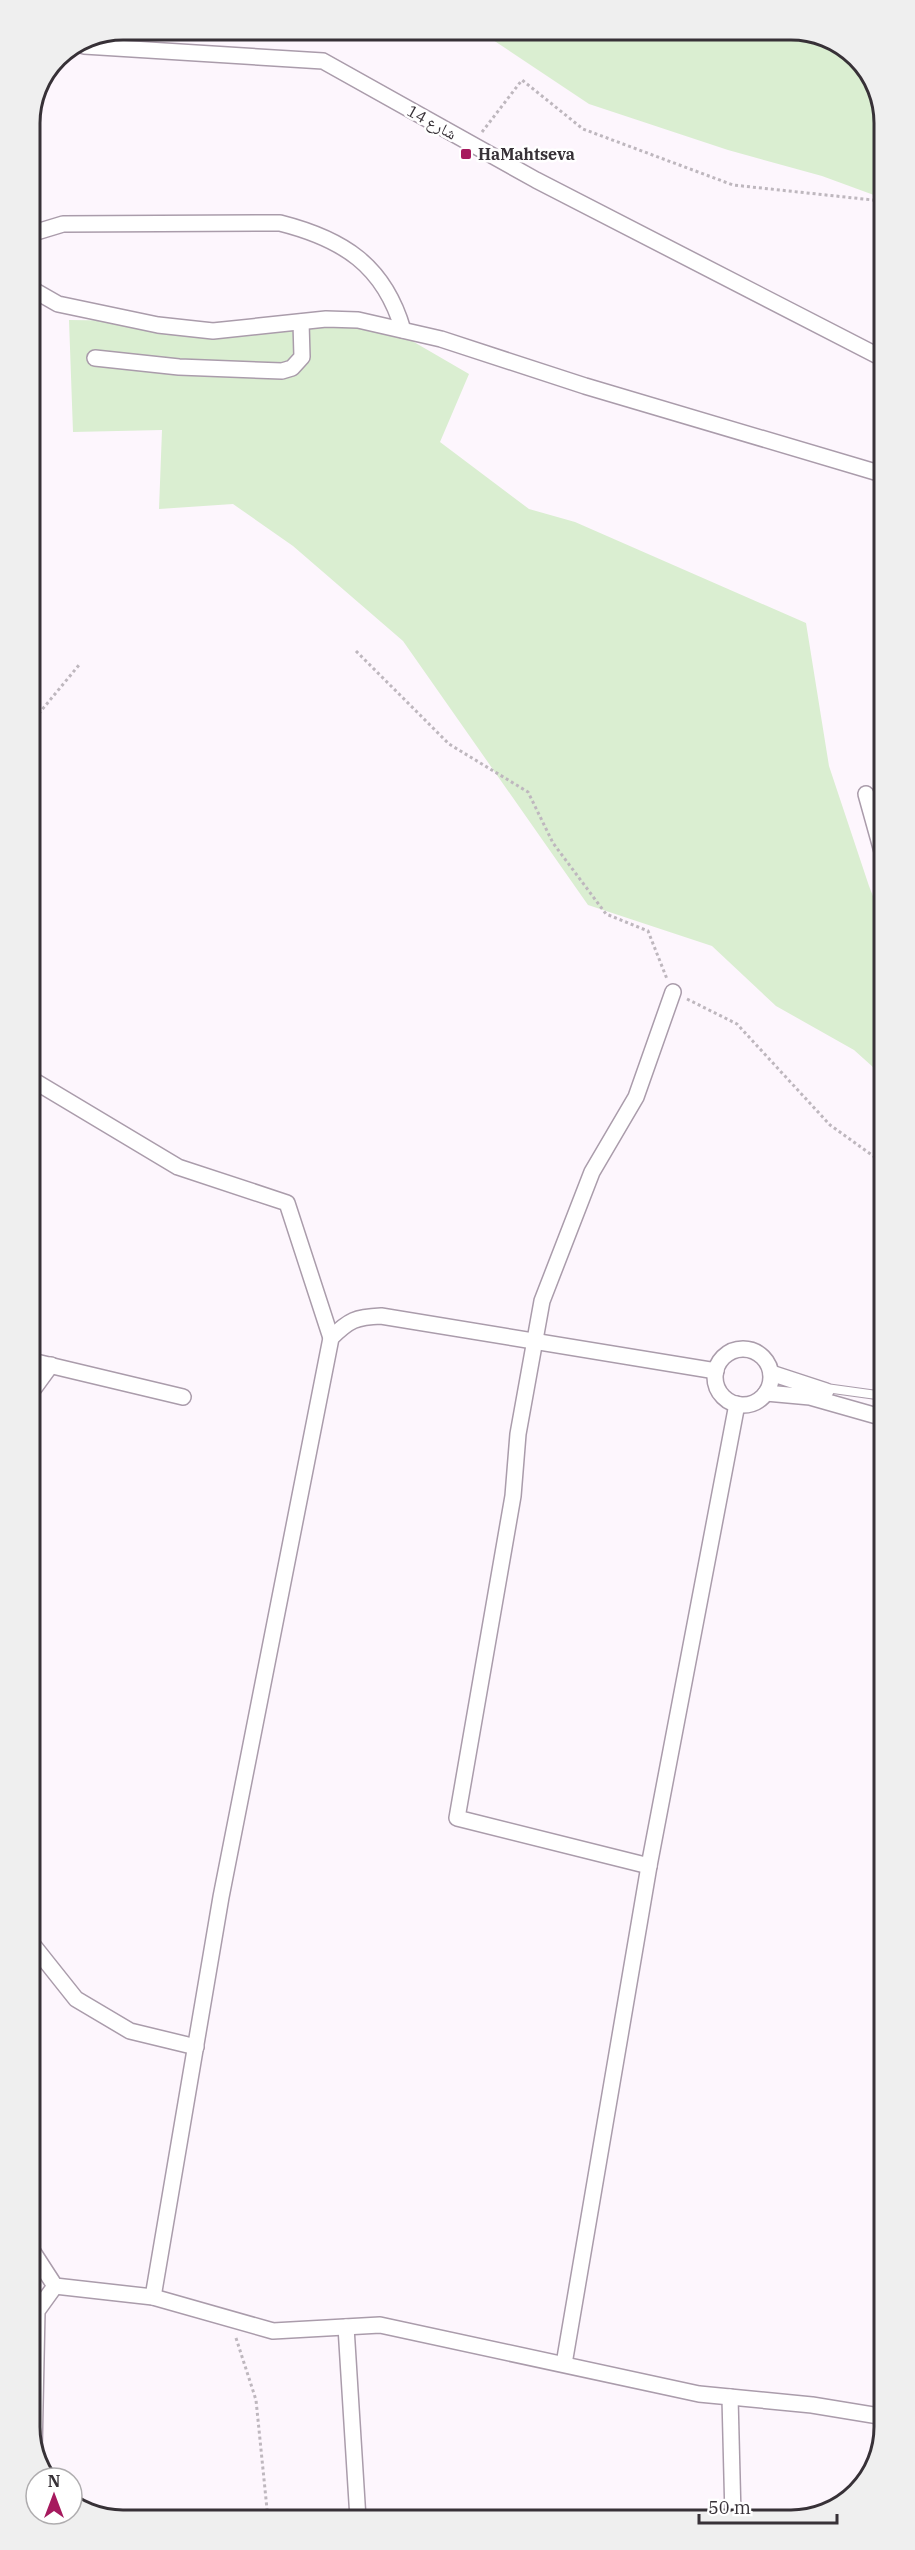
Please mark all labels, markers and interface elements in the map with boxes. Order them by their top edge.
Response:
street label: شارع 14 [403,100,460,145]
place label: HaMahtseva [478,144,575,164]
marker: HaMahtseva [459,147,473,161]
north arrow [24,2466,84,2526]
text: N [48,2471,60,2491]
scale bar [699,2487,837,2525]
text: 50 m [708,2496,751,2519]

